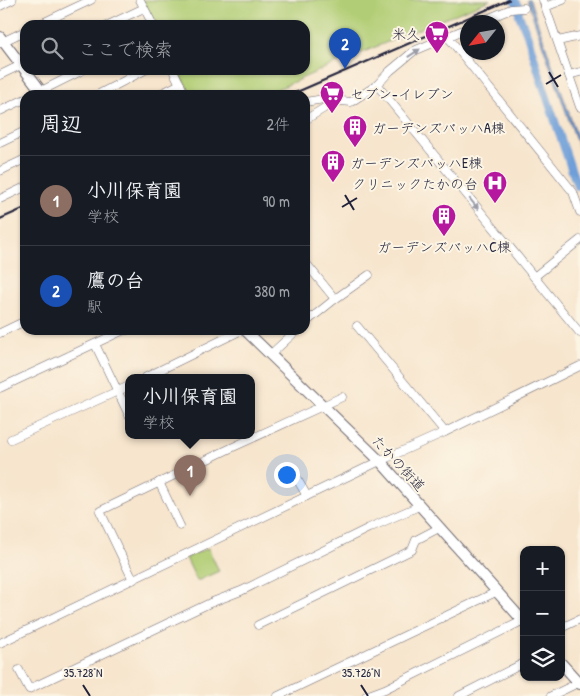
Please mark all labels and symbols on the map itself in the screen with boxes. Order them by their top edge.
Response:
north arrow [460,15,505,60]
supermarket icon: 米久 [424,20,450,54]
place label: 米久 [392,24,420,43]
pin: 2 [329,28,361,69]
one-way arrow [407,48,421,58]
supermarket icon: セブン-イレブン [319,80,345,114]
place label: セブン-イレブン [350,84,454,103]
building icon: ガーデンズバッハA棟 [342,114,368,148]
place label: ガーデンズバッハA棟 [372,118,506,137]
building icon: ガーデンズバッハE棟 [320,149,346,183]
place label: ガーデンズバッハE棟 [350,153,483,172]
hospital icon: クリニックたかの台 [482,170,508,204]
place label: クリニックたかの台 [352,174,478,193]
one-way arrow [469,197,480,210]
building icon: ガーデンズバッハC棟 [431,203,457,237]
place label: ガーデンズバッハC棟 [377,237,512,256]
street label: たかの街道 [368,431,430,495]
pin: 1 [174,455,206,496]
your location [274,462,300,488]
text: 35.728°N [64,664,102,681]
text: 35.726°N [342,664,380,681]

